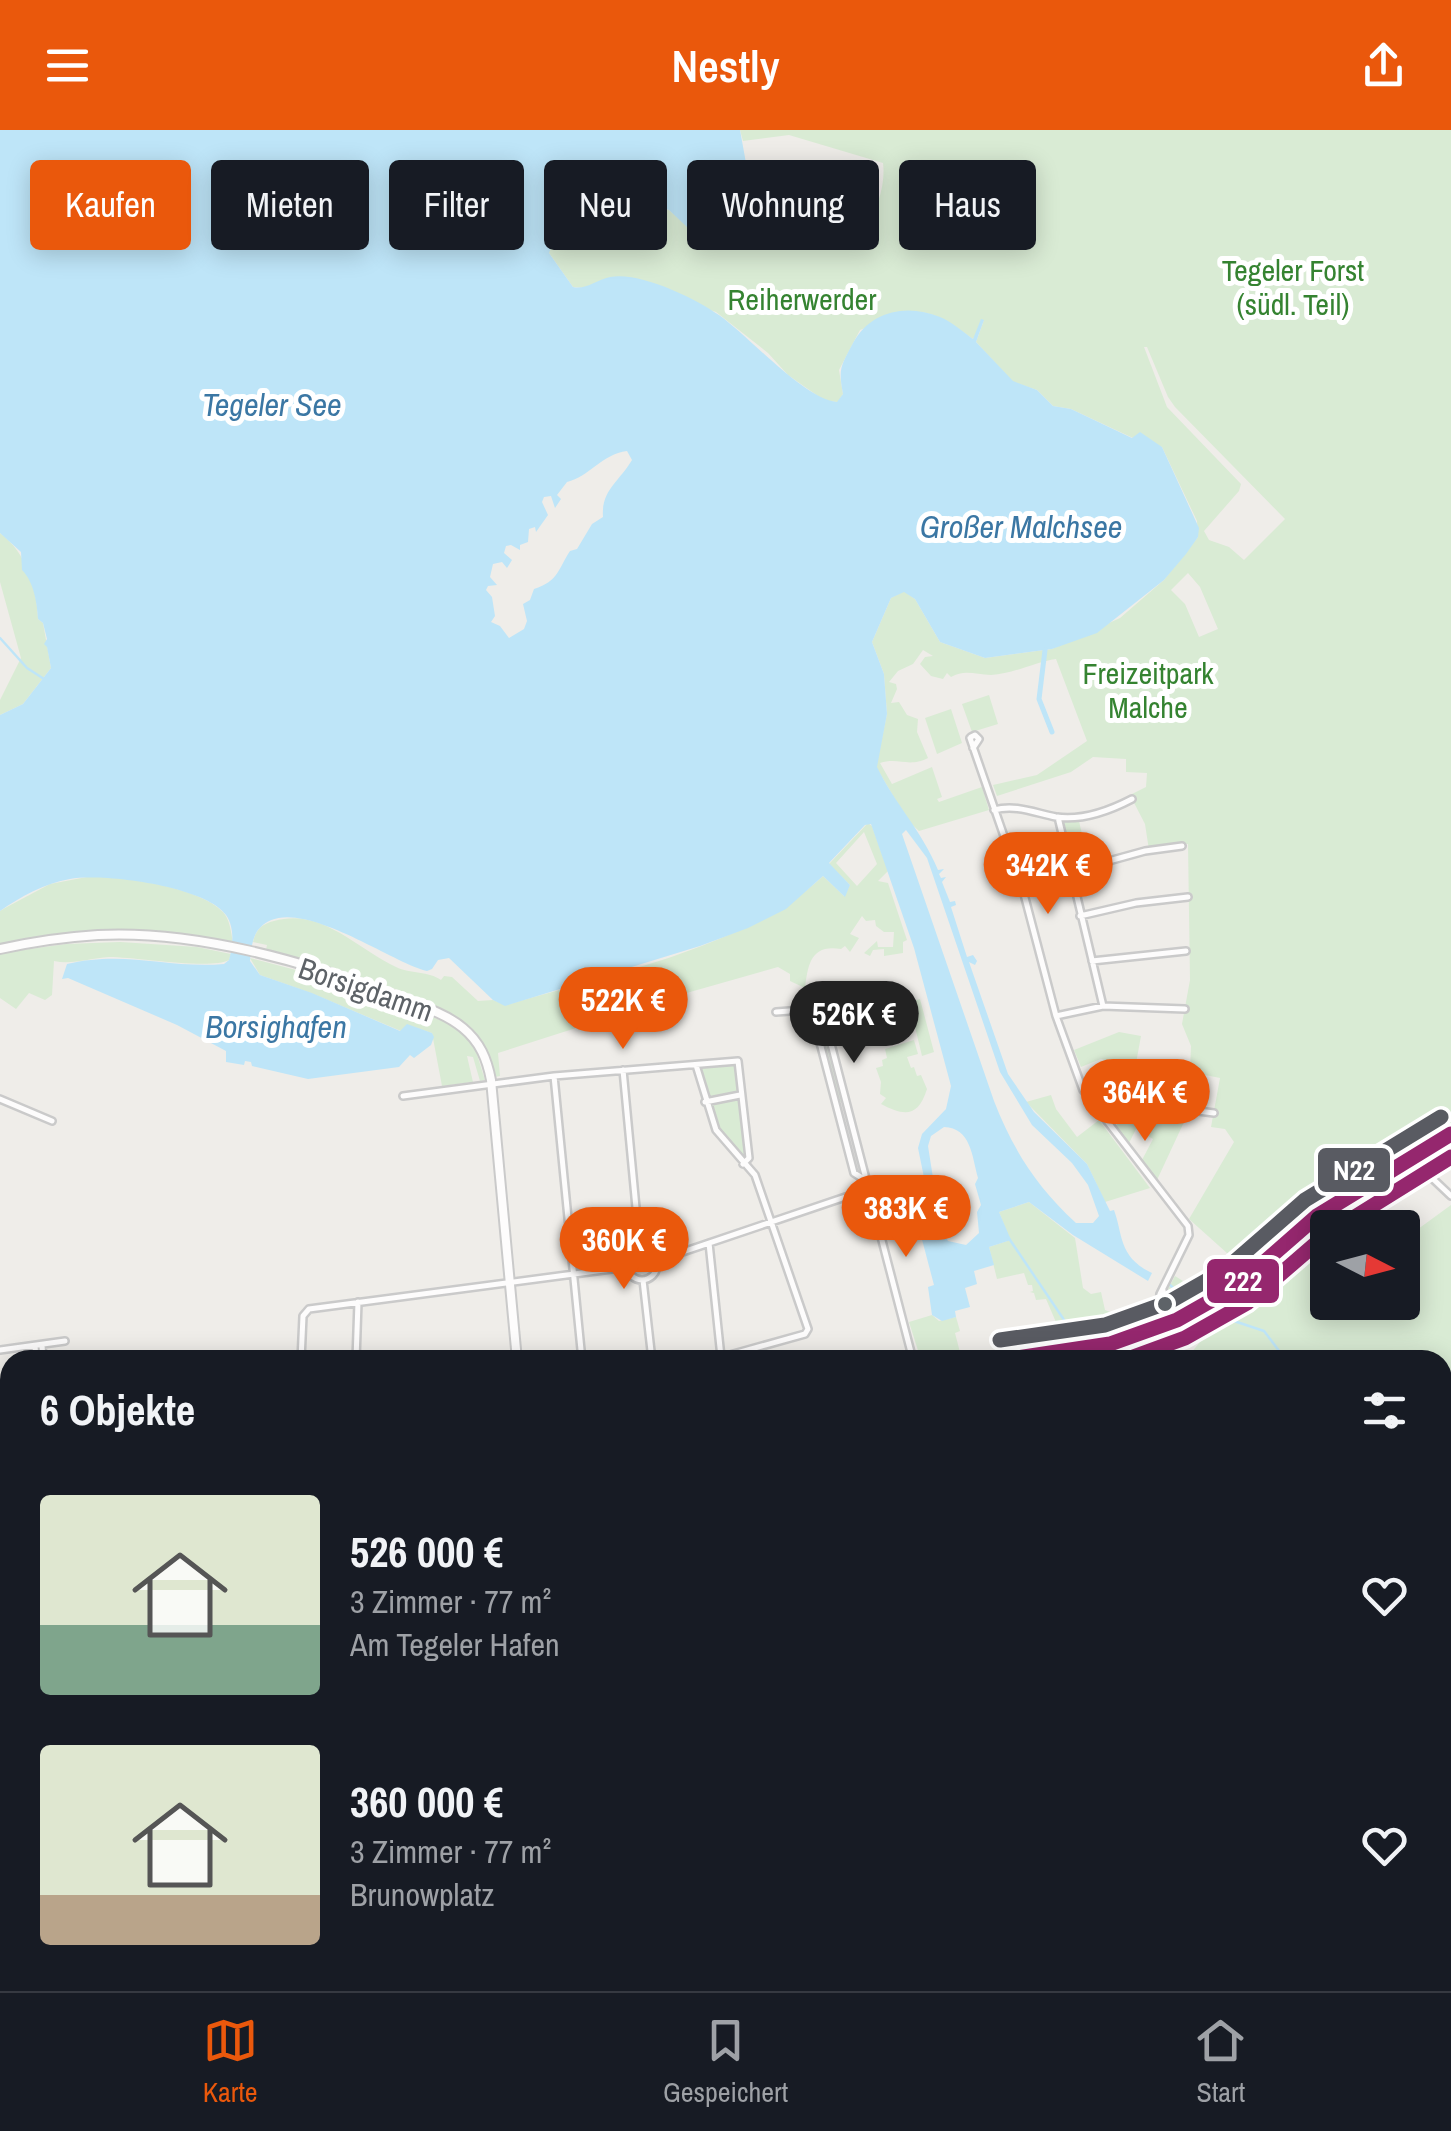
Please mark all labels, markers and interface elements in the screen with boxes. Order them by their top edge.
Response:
text: Nestly [672,35,779,96]
icon: menu [40,38,95,93]
icon: share [1356,38,1411,93]
chip: Kaufen [30,160,191,250]
chip: Mieten [211,160,369,250]
chip: Filter [389,160,524,250]
chip: Neu [544,160,667,250]
chip: Wohnung [687,160,879,250]
chip: Haus [899,160,1036,250]
park label: Tegeler Forst (südl. Teil) [1222,250,1364,324]
park label: Reiherwerder [727,279,877,319]
water label: Tegeler See [202,383,342,426]
water label: Großer Malchsee [920,505,1122,548]
park label: Freizeitpark Malche [1082,653,1214,727]
pin: 342K € [967,832,1129,917]
text: 342K € [1006,843,1090,886]
street label: Borsigdamm [294,947,438,1031]
pin: 522K € [542,967,704,1052]
text: 522K € [581,978,665,1021]
pin: 526K € [773,981,935,1066]
text: 526K € [812,992,896,1035]
water label: Borsighafen [205,1005,347,1048]
pin: 364K € [1064,1059,1226,1144]
text: 364K € [1103,1070,1187,1113]
line badge: N22 [1316,1146,1392,1194]
text: N22 [1333,1151,1375,1189]
pin: 383K € [825,1175,987,1260]
text: 383K € [864,1186,948,1229]
pin: 360K € [543,1207,705,1292]
north arrow [1310,1210,1420,1320]
map controls [1310,1210,1420,1320]
text: 360K € [582,1218,666,1261]
line badge: 222 [1205,1257,1281,1305]
text: 222 [1224,1262,1262,1300]
unlabelled marker [1155,1294,1175,1314]
text: 6 Objekte [40,1382,195,1438]
icon: filters [1357,1383,1412,1438]
text: 526 000 € [350,1524,503,1580]
icon: home [120,1535,240,1655]
icon: heart [1357,1568,1412,1623]
text: 3 Zimmer · 77 m² [350,1580,551,1623]
text: Am Tegeler Hafen [350,1623,560,1666]
text: 360 000 € [350,1774,503,1830]
icon: home [120,1785,240,1905]
icon: heart [1357,1818,1412,1873]
text: 3 Zimmer · 77 m² [350,1830,551,1873]
text: Brunowplatz [350,1873,494,1916]
tab: Karte [203,2013,258,2111]
tab: Gespeichert [663,2013,788,2111]
tab: Start [1193,2013,1248,2111]

